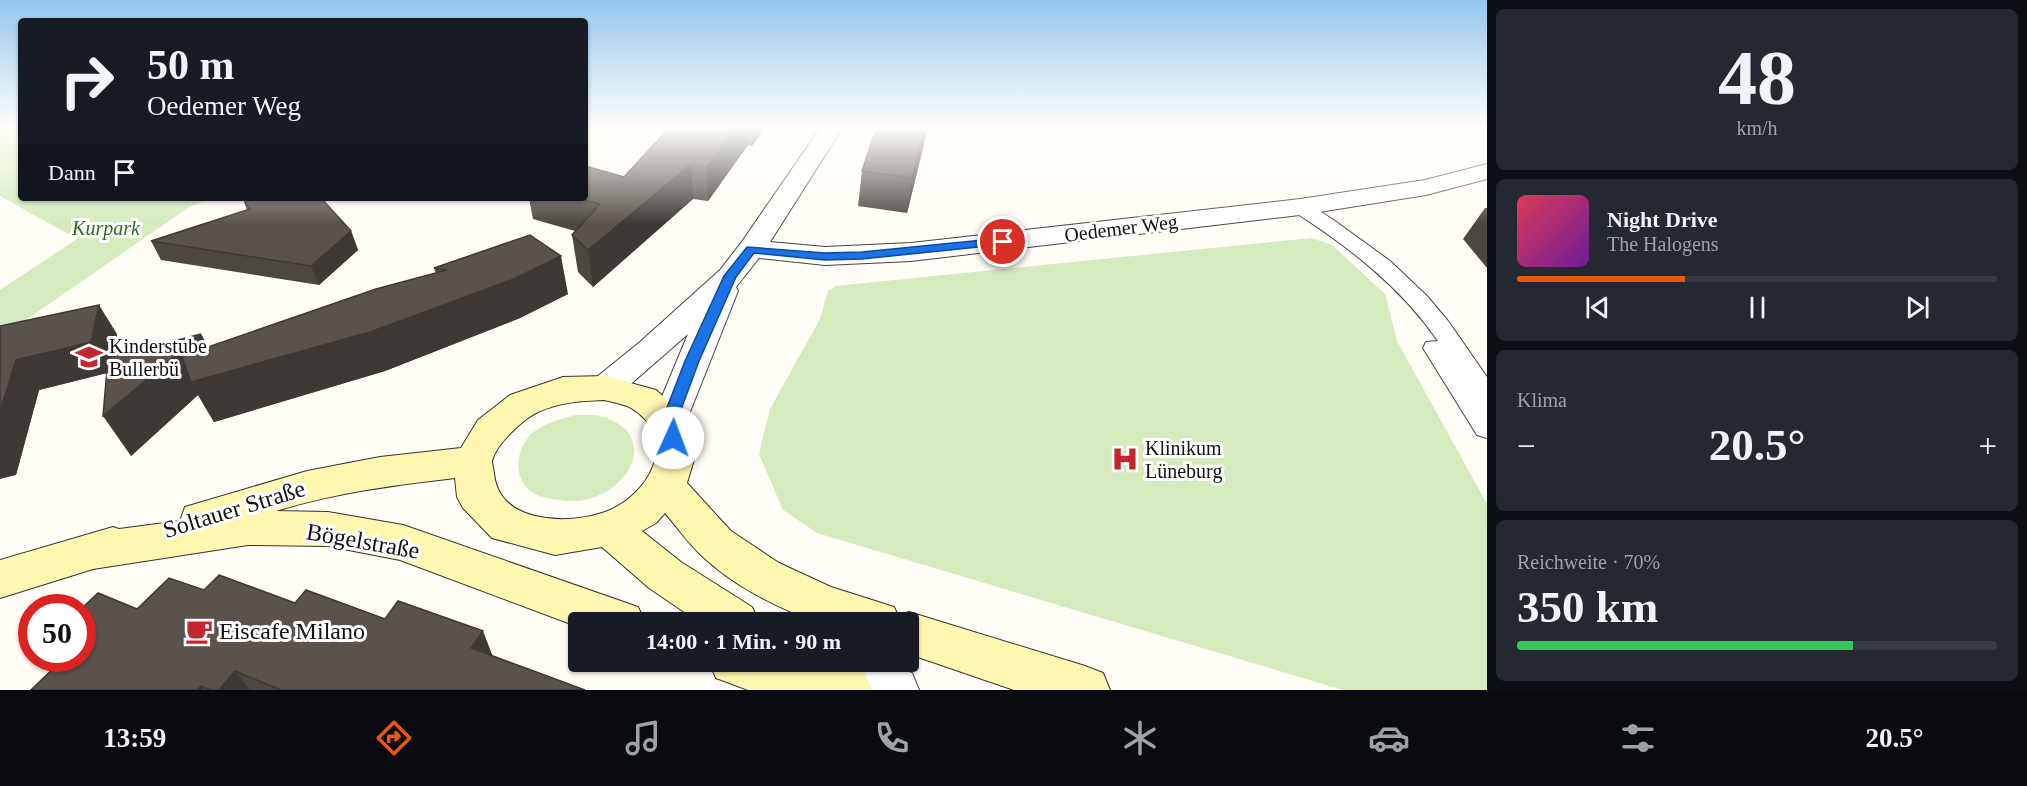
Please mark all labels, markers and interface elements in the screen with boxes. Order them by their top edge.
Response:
text: 48 [1718,34,1796,121]
icon: right [48,42,126,120]
text: 50 m [147,42,235,88]
text: Oedemer Weg [147,91,301,121]
text: km/h [1736,117,1778,139]
icon: arrive [108,156,141,189]
text: Dann [48,160,96,185]
text: Night Drive [1607,207,1718,232]
street label: Oedemer Weg [1063,210,1179,247]
pin [977,216,1028,267]
park label: Kurpark [71,217,141,240]
icon: arrive [986,225,1019,258]
text: The Halogens [1607,233,1719,255]
icon: previous [1581,291,1614,324]
icon: pause [1741,291,1774,324]
icon: next [1901,291,1934,324]
place label: Kinderstube Bullerbü [109,335,207,380]
school or university icon: Kinderstube Bullerbü [74,342,104,372]
text: Klima [1517,389,1567,411]
position arrow [641,406,705,470]
text: 20.5° [1709,420,1805,470]
text: − [1517,428,1536,464]
text: + [1978,428,1997,464]
place label: Klinikum Lüneburg [1145,437,1222,483]
hospital icon: Klinikum Lüneburg [1110,444,1140,474]
street label: Soltauer Straße [160,475,308,543]
street label: Bögelstraße [304,518,422,564]
text: Reichweite · 70% [1517,551,1660,573]
text: 350 km [1517,582,1658,632]
speed limit sign: 50 [18,594,96,672]
cafe icon: Eiscafe Milano [184,616,214,646]
place label: Eiscafe Milano [219,618,365,644]
text: 14:00 · 1 Min. · 90 m [646,629,841,654]
icon: directions [373,717,415,759]
icon: music [622,717,664,759]
icon: phone [871,717,913,759]
icon: climate [1119,717,1161,759]
icon: car [1368,717,1410,759]
icon: filters [1617,717,1659,759]
text: 13:59 [103,723,166,753]
text: 20.5° [1866,723,1924,753]

